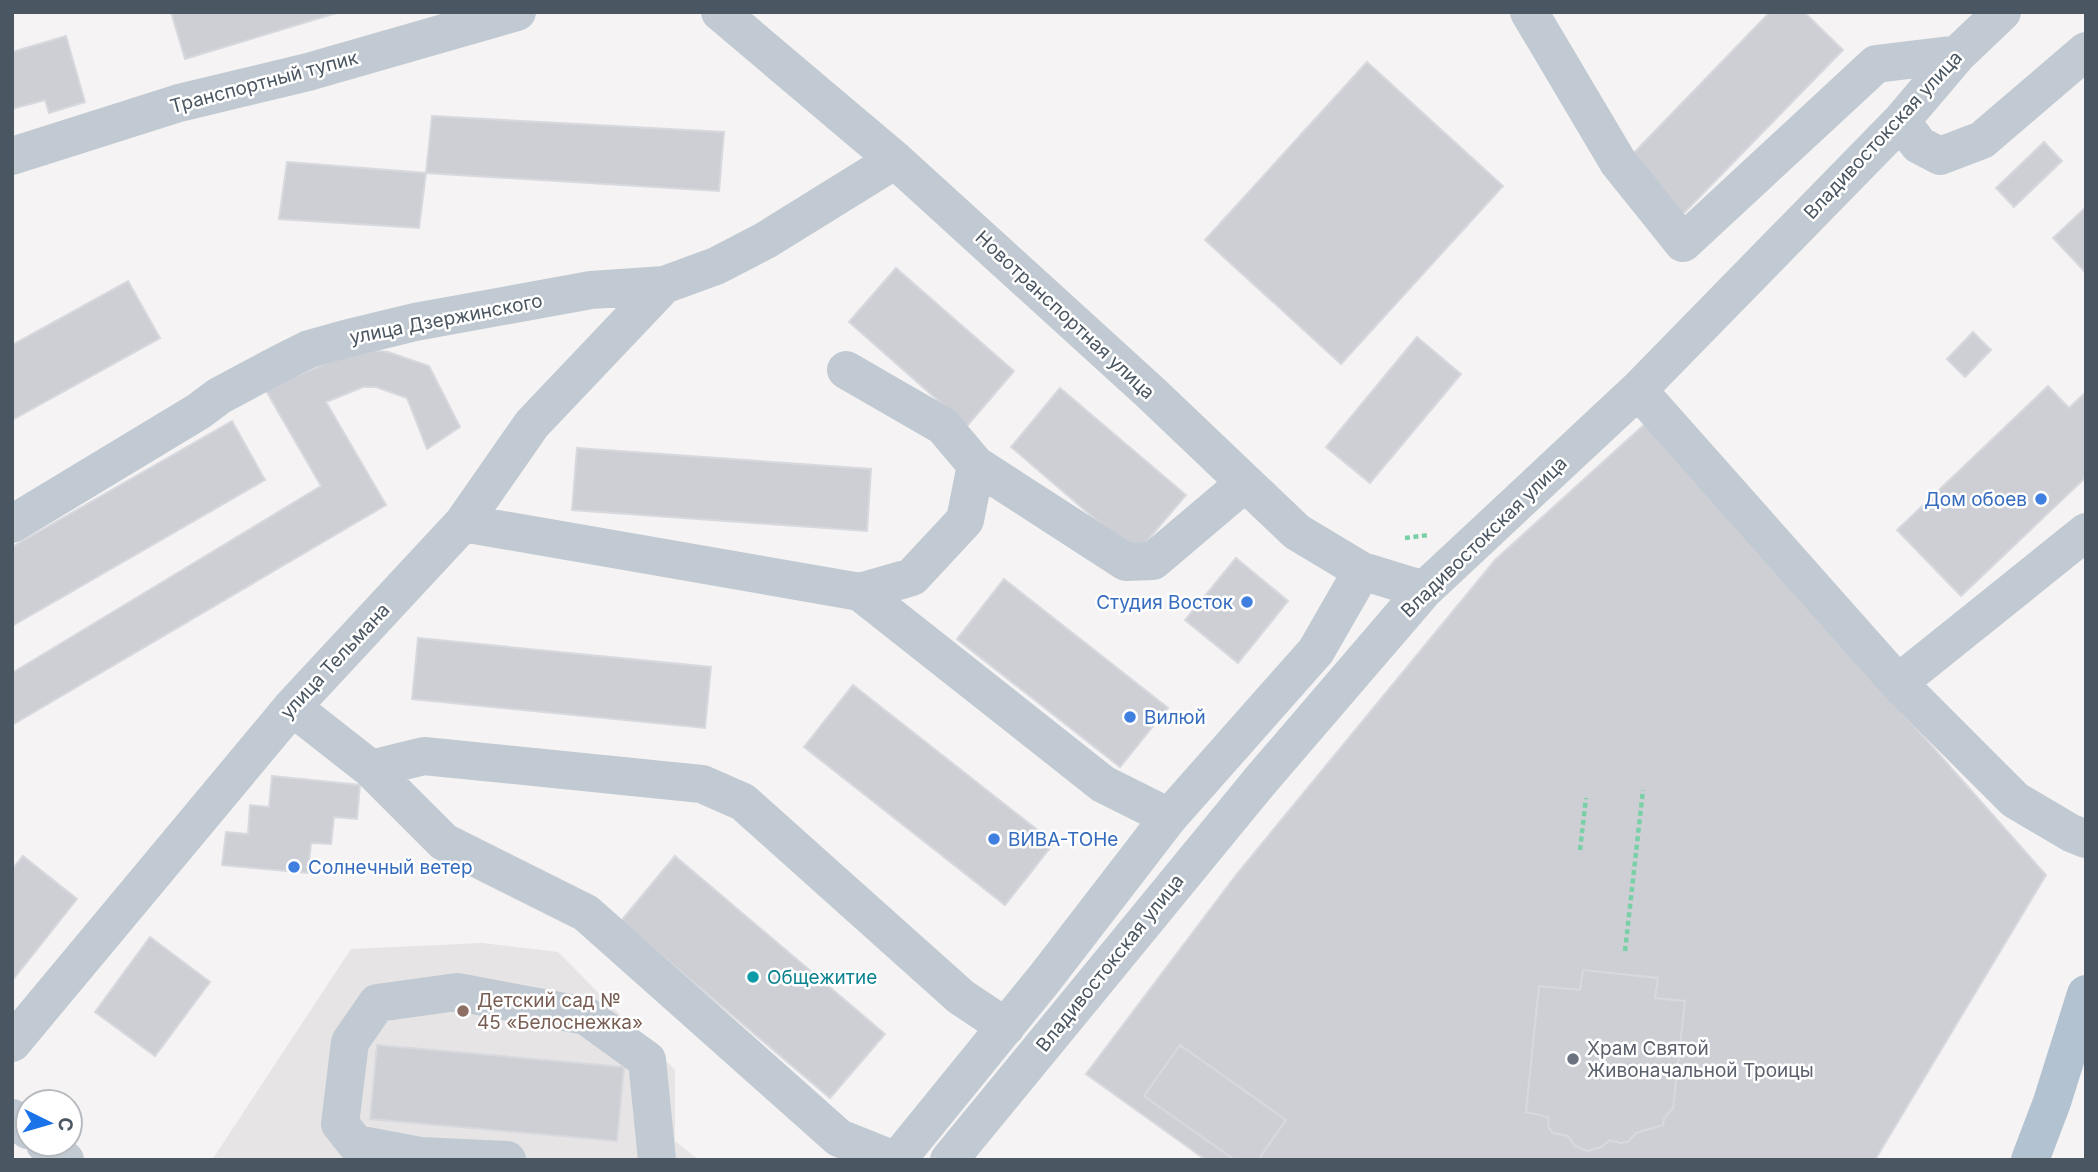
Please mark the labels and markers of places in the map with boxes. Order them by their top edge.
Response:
place label: Дом обоев [1924,488,2027,511]
marker: Дом обоев [2033,491,2049,507]
place label: Студия Восток [1096,591,1234,614]
marker: Студия Восток [1239,594,1255,610]
place label: Вилюй [1144,706,1206,729]
marker: Вилюй [1122,709,1138,725]
place label: ВИВА-ТОНе [1008,828,1118,851]
marker: ВИВА-ТОНе [986,831,1002,847]
place label: Солнечный ветер [308,856,473,879]
marker: Солнечный ветер [286,859,302,875]
place label: Общежитие [767,966,877,989]
marker: Общежитие [745,969,761,985]
place label: Детский сад № 45 «Белоснежка» [477,989,643,1034]
marker: Детский сад № 45 «Белоснежка» [455,1003,471,1019]
place label: Храм Святой Живоначальной Троицы [1587,1037,1814,1082]
marker: Храм Святой Живоначальной Троицы [1565,1051,1581,1067]

